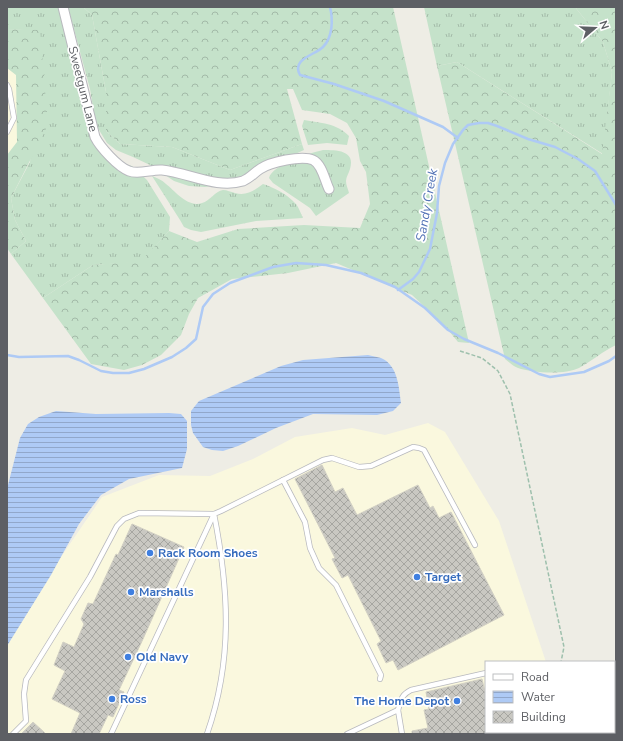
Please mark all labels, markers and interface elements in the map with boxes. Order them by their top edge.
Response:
north arrow [575,8,615,48]
text: N [596,19,612,31]
street label: Sweetgum Lane [65,45,101,133]
water label: Sandy Creek [412,167,442,243]
place label: Rack Room Shoes [158,545,258,561]
marker: Rack Room Shoes [145,548,155,558]
place label: Target [425,569,461,585]
marker: Target [412,572,422,582]
place label: Marshalls [139,584,194,600]
marker: Marshalls [126,587,136,597]
place label: Old Navy [136,649,189,665]
marker: Old Navy [123,652,133,662]
legend [485,661,615,733]
text: Road [521,669,549,685]
text: Water [521,689,555,705]
place label: Ross [120,691,147,707]
place label: The Home Depot [354,693,449,709]
marker: Ross [107,694,117,704]
marker: The Home Depot [452,696,462,706]
text: Building [521,709,566,725]

